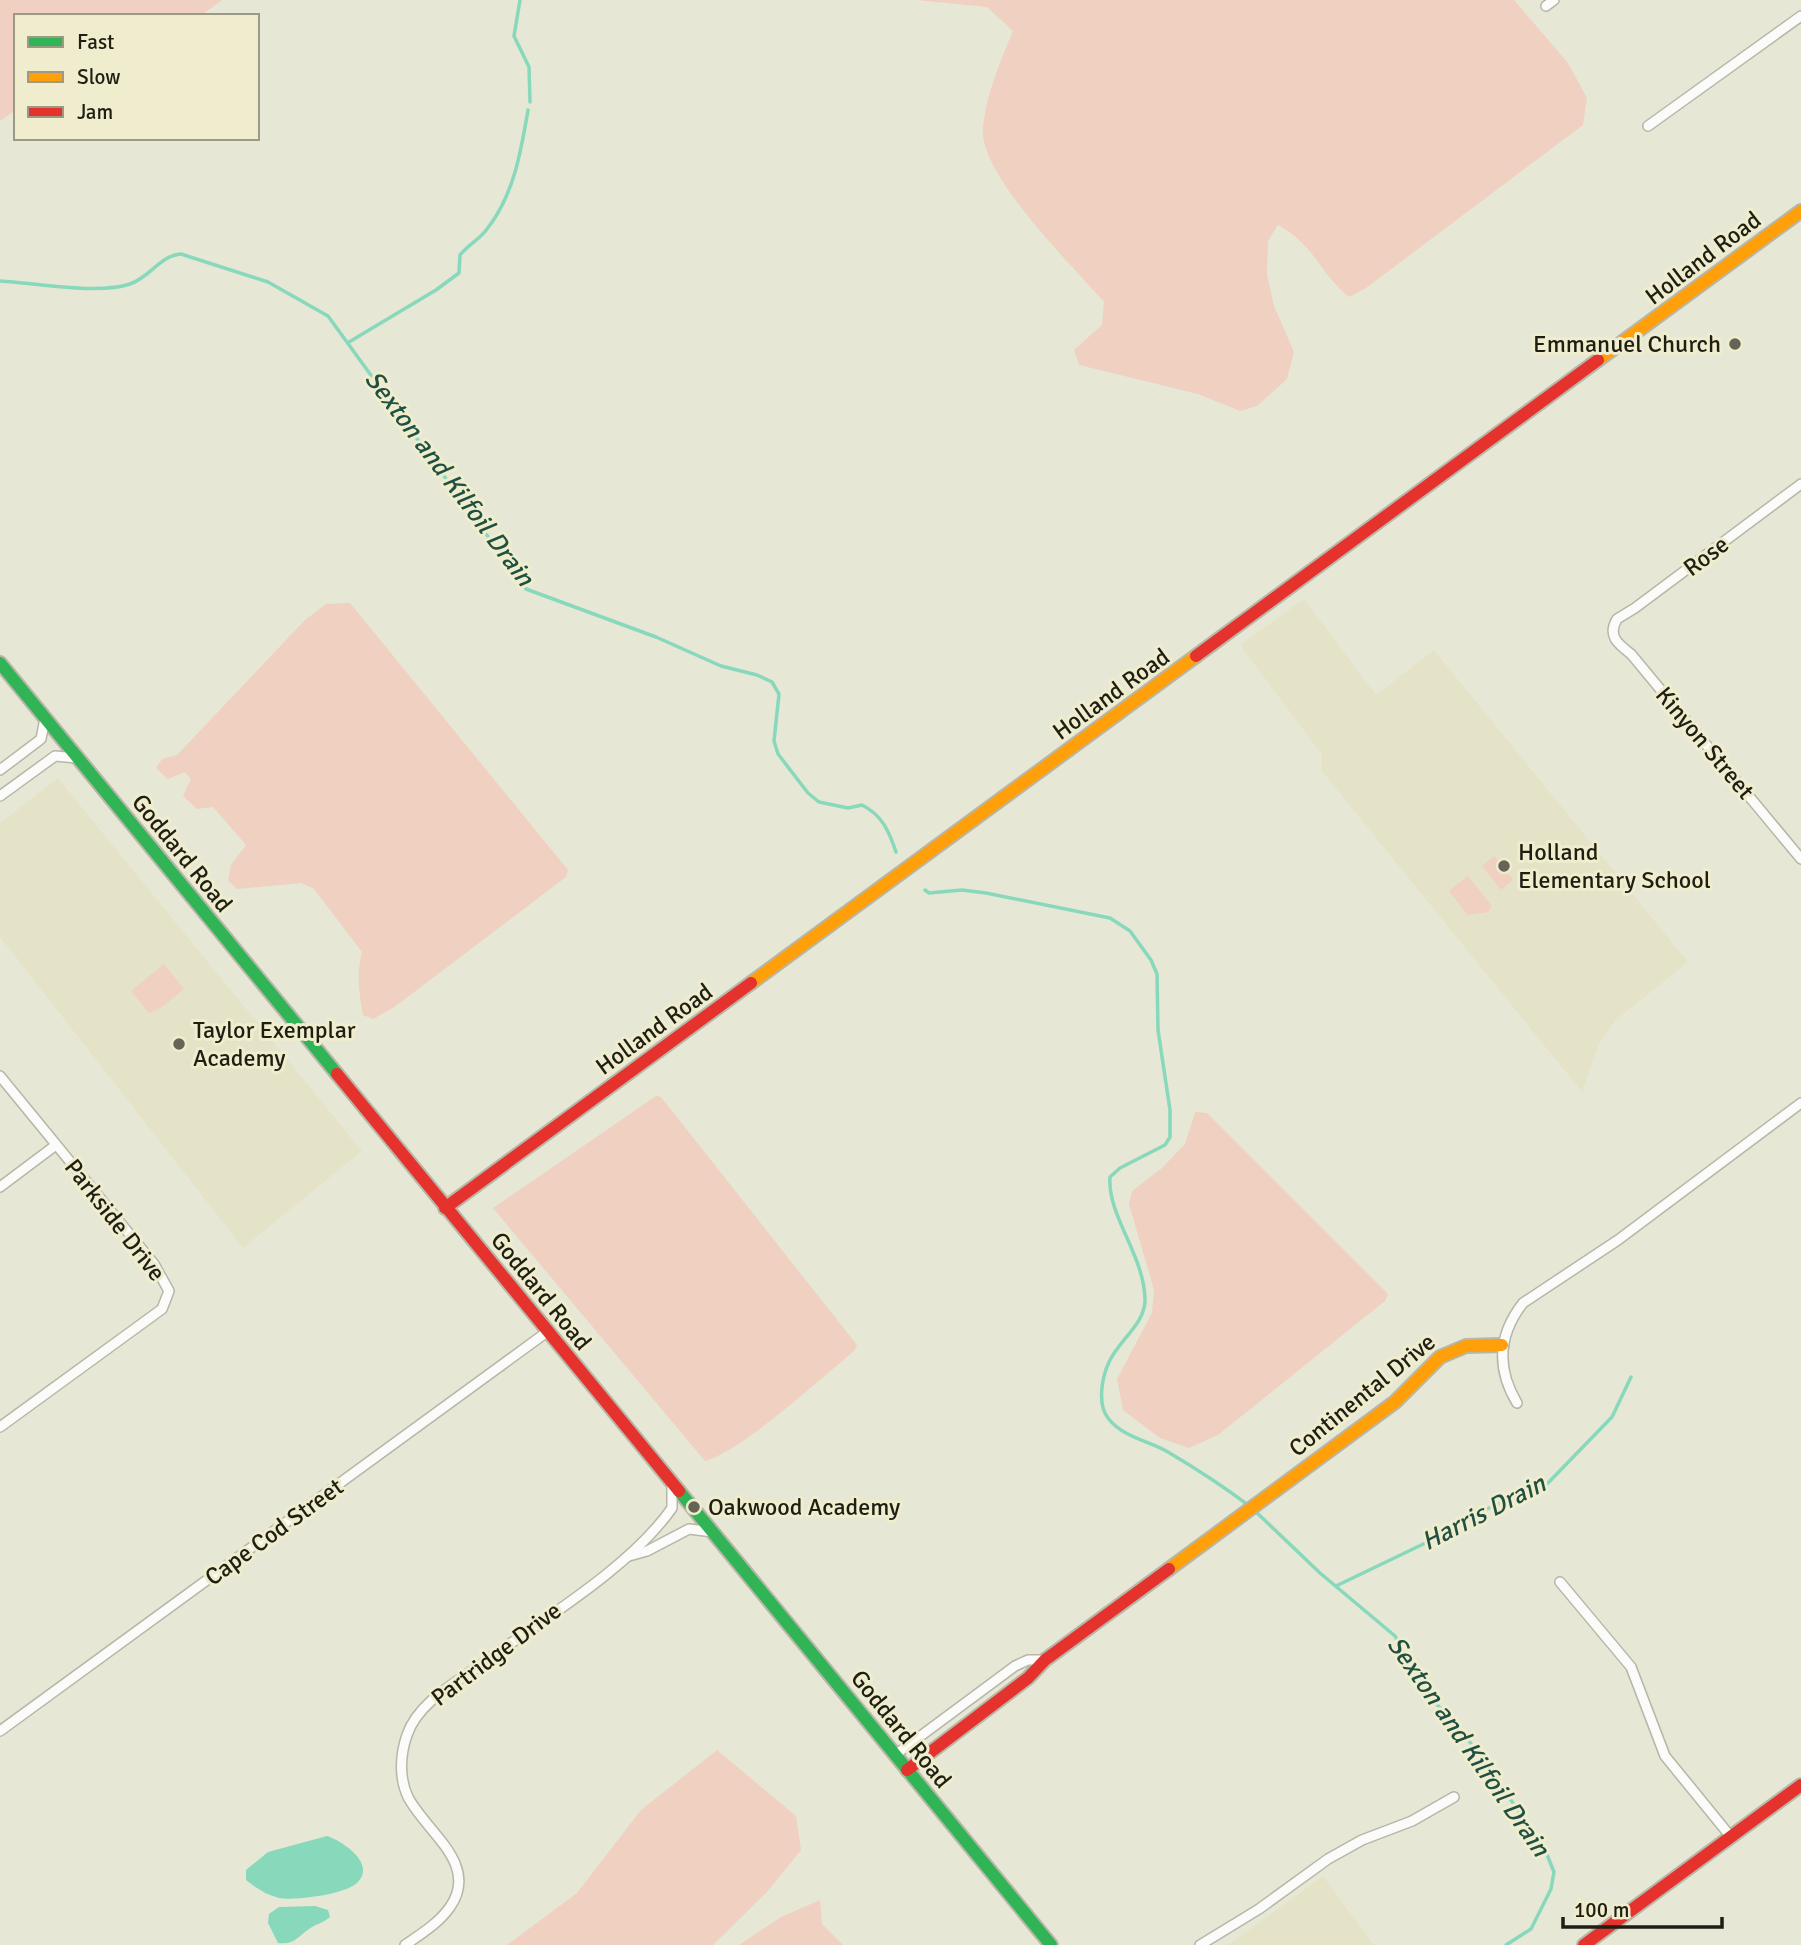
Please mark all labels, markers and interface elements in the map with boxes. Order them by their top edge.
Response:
legend [14,14,259,140]
text: Fast [77,29,114,55]
text: Slow [77,64,121,90]
text: Jam [77,99,113,125]
street label: Holland Road [1639,205,1767,311]
place label: Emmanuel Church [1533,329,1721,359]
marker: Emmanuel Church [1727,336,1743,352]
water label: Sexton and Kilfoil Drain [358,364,541,593]
street label: Rose [1677,529,1735,583]
street label: Holland Road [1047,642,1175,746]
street label: Kinyon Street [1649,681,1761,805]
street label: Goddard Road [125,788,239,918]
place label: Holland Elementary School [1518,837,1711,895]
marker: Holland Elementary School [1496,858,1512,874]
street label: Holland Road [590,977,718,1081]
place label: Taylor Exemplar Academy [193,1015,356,1073]
marker: Taylor Exemplar Academy [171,1036,187,1052]
street label: Parkside Drive [58,1153,172,1287]
street label: Goddard Road [484,1226,598,1356]
street label: Continental Drive [1283,1327,1441,1463]
water label: Harris Drain [1416,1468,1552,1558]
street label: Cape Cod Street [199,1472,349,1592]
place label: Oakwood Academy [708,1492,900,1522]
marker: Oakwood Academy [686,1499,702,1515]
street label: Partridge Drive [425,1595,567,1713]
water label: Sexton and Kilfoil Drain [1380,1630,1557,1864]
street label: Goddard Road [844,1664,958,1794]
scale bar [1563,1885,1722,1929]
text: 100 m [1574,1897,1629,1923]

